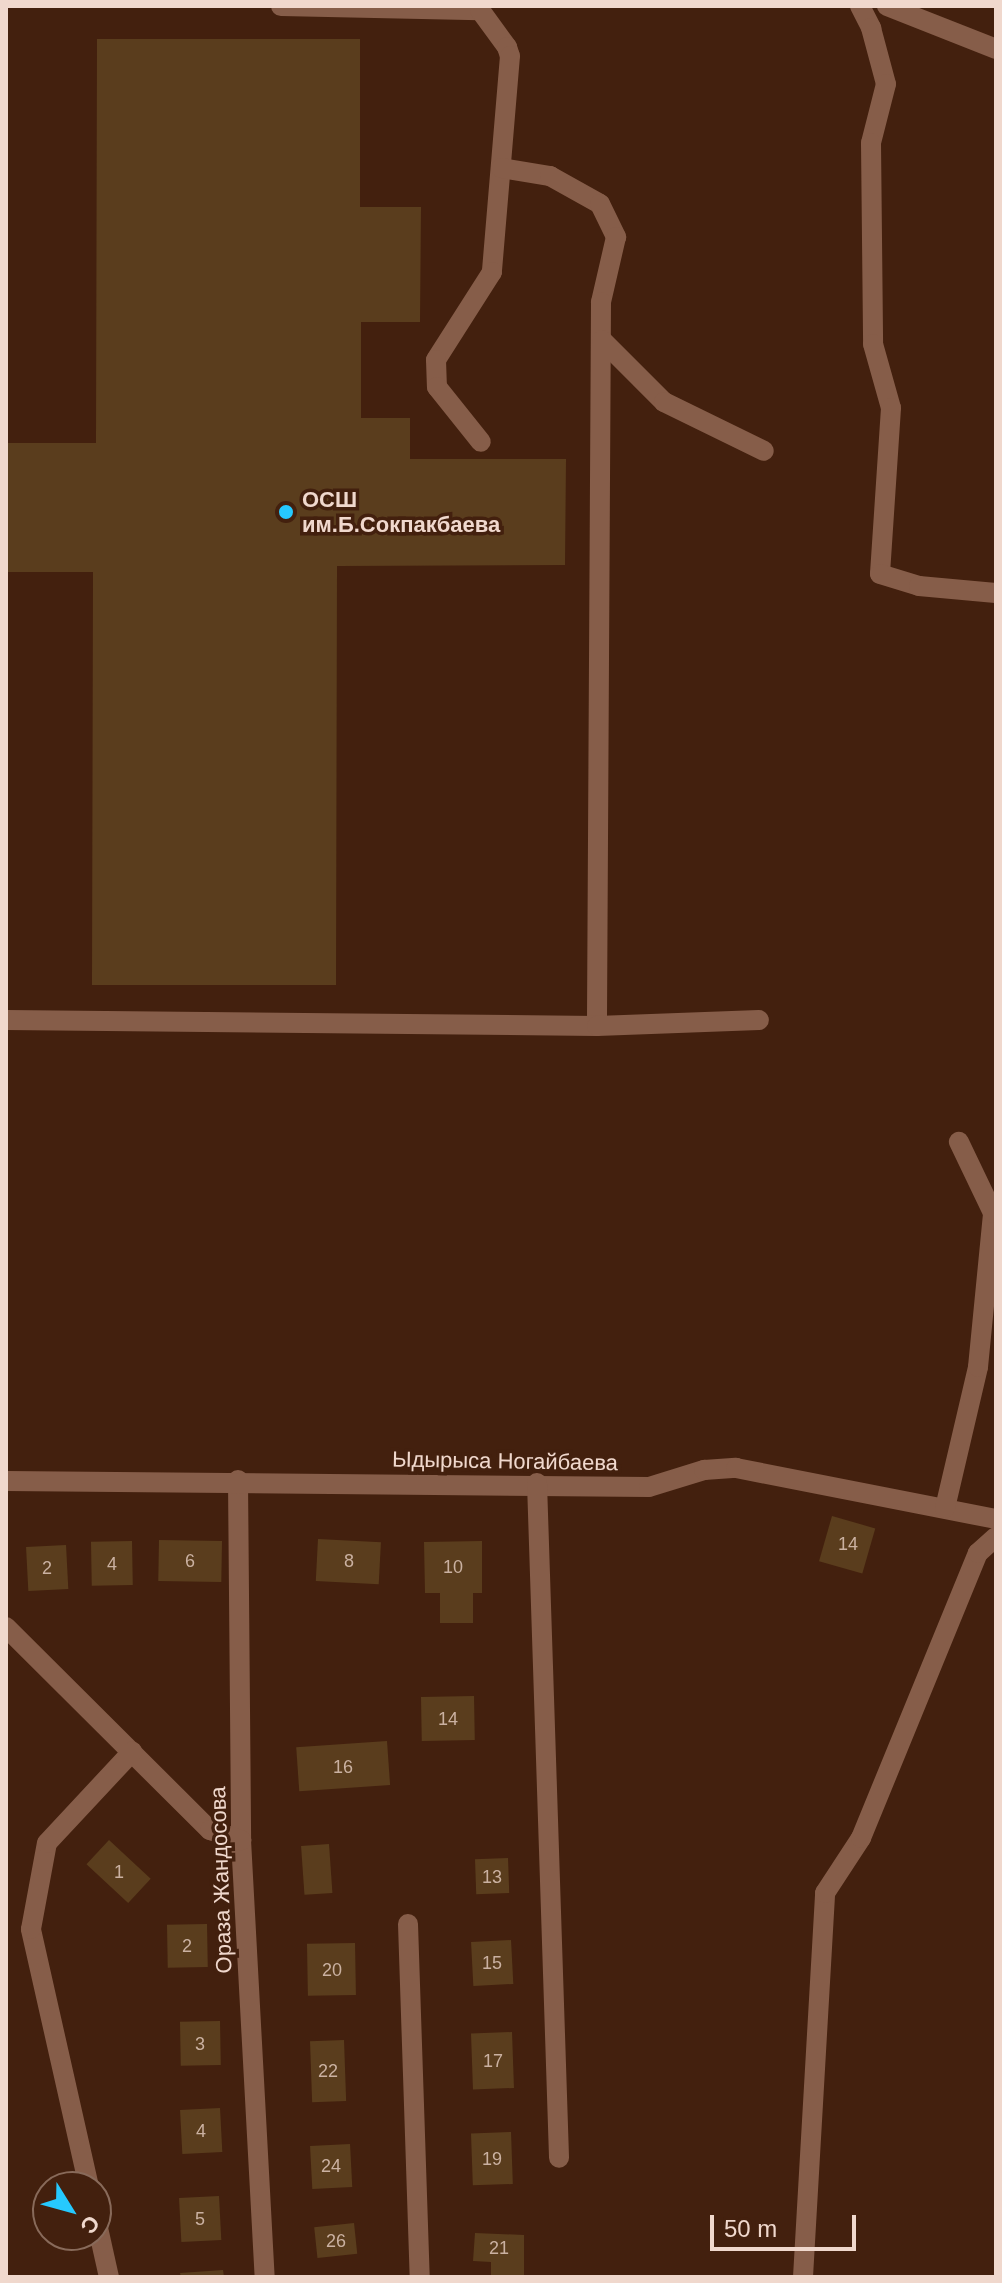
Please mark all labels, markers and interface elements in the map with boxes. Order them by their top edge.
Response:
place label: ОСШ им.Б.Сокпакбаева [302,486,500,538]
marker: ОСШ им.Б.Сокпакбаева [277,503,295,521]
street label: Ыдырыса Ногайбаева [392,1446,618,1476]
house number: 14 [838,1533,858,1555]
house number: 6 [185,1550,195,1572]
house number: 8 [344,1550,354,1572]
house number: 4 [107,1553,117,1575]
house number: 10 [443,1556,463,1578]
house number: 2 [42,1557,52,1579]
house number: 14 [438,1708,458,1730]
house number: 16 [333,1756,353,1778]
street label: Ораза Жандосова [205,1786,237,1974]
house number: 1 [114,1861,124,1883]
house number: 13 [482,1866,502,1888]
house number: 2 [182,1935,192,1957]
house number: 15 [482,1952,502,1974]
house number: 20 [322,1959,342,1981]
house number: 3 [195,2033,205,2055]
house number: 17 [483,2050,503,2072]
house number: 22 [318,2060,338,2082]
house number: 4 [196,2120,206,2142]
house number: 19 [482,2148,502,2170]
house number: 24 [321,2155,341,2177]
north arrow [32,2171,112,2251]
scale bar [714,2199,860,2249]
house number: 5 [195,2208,205,2230]
text: С [75,2211,105,2238]
text: 50 m [724,2215,777,2242]
house number: 26 [326,2230,346,2252]
house number: 21 [489,2237,509,2259]

